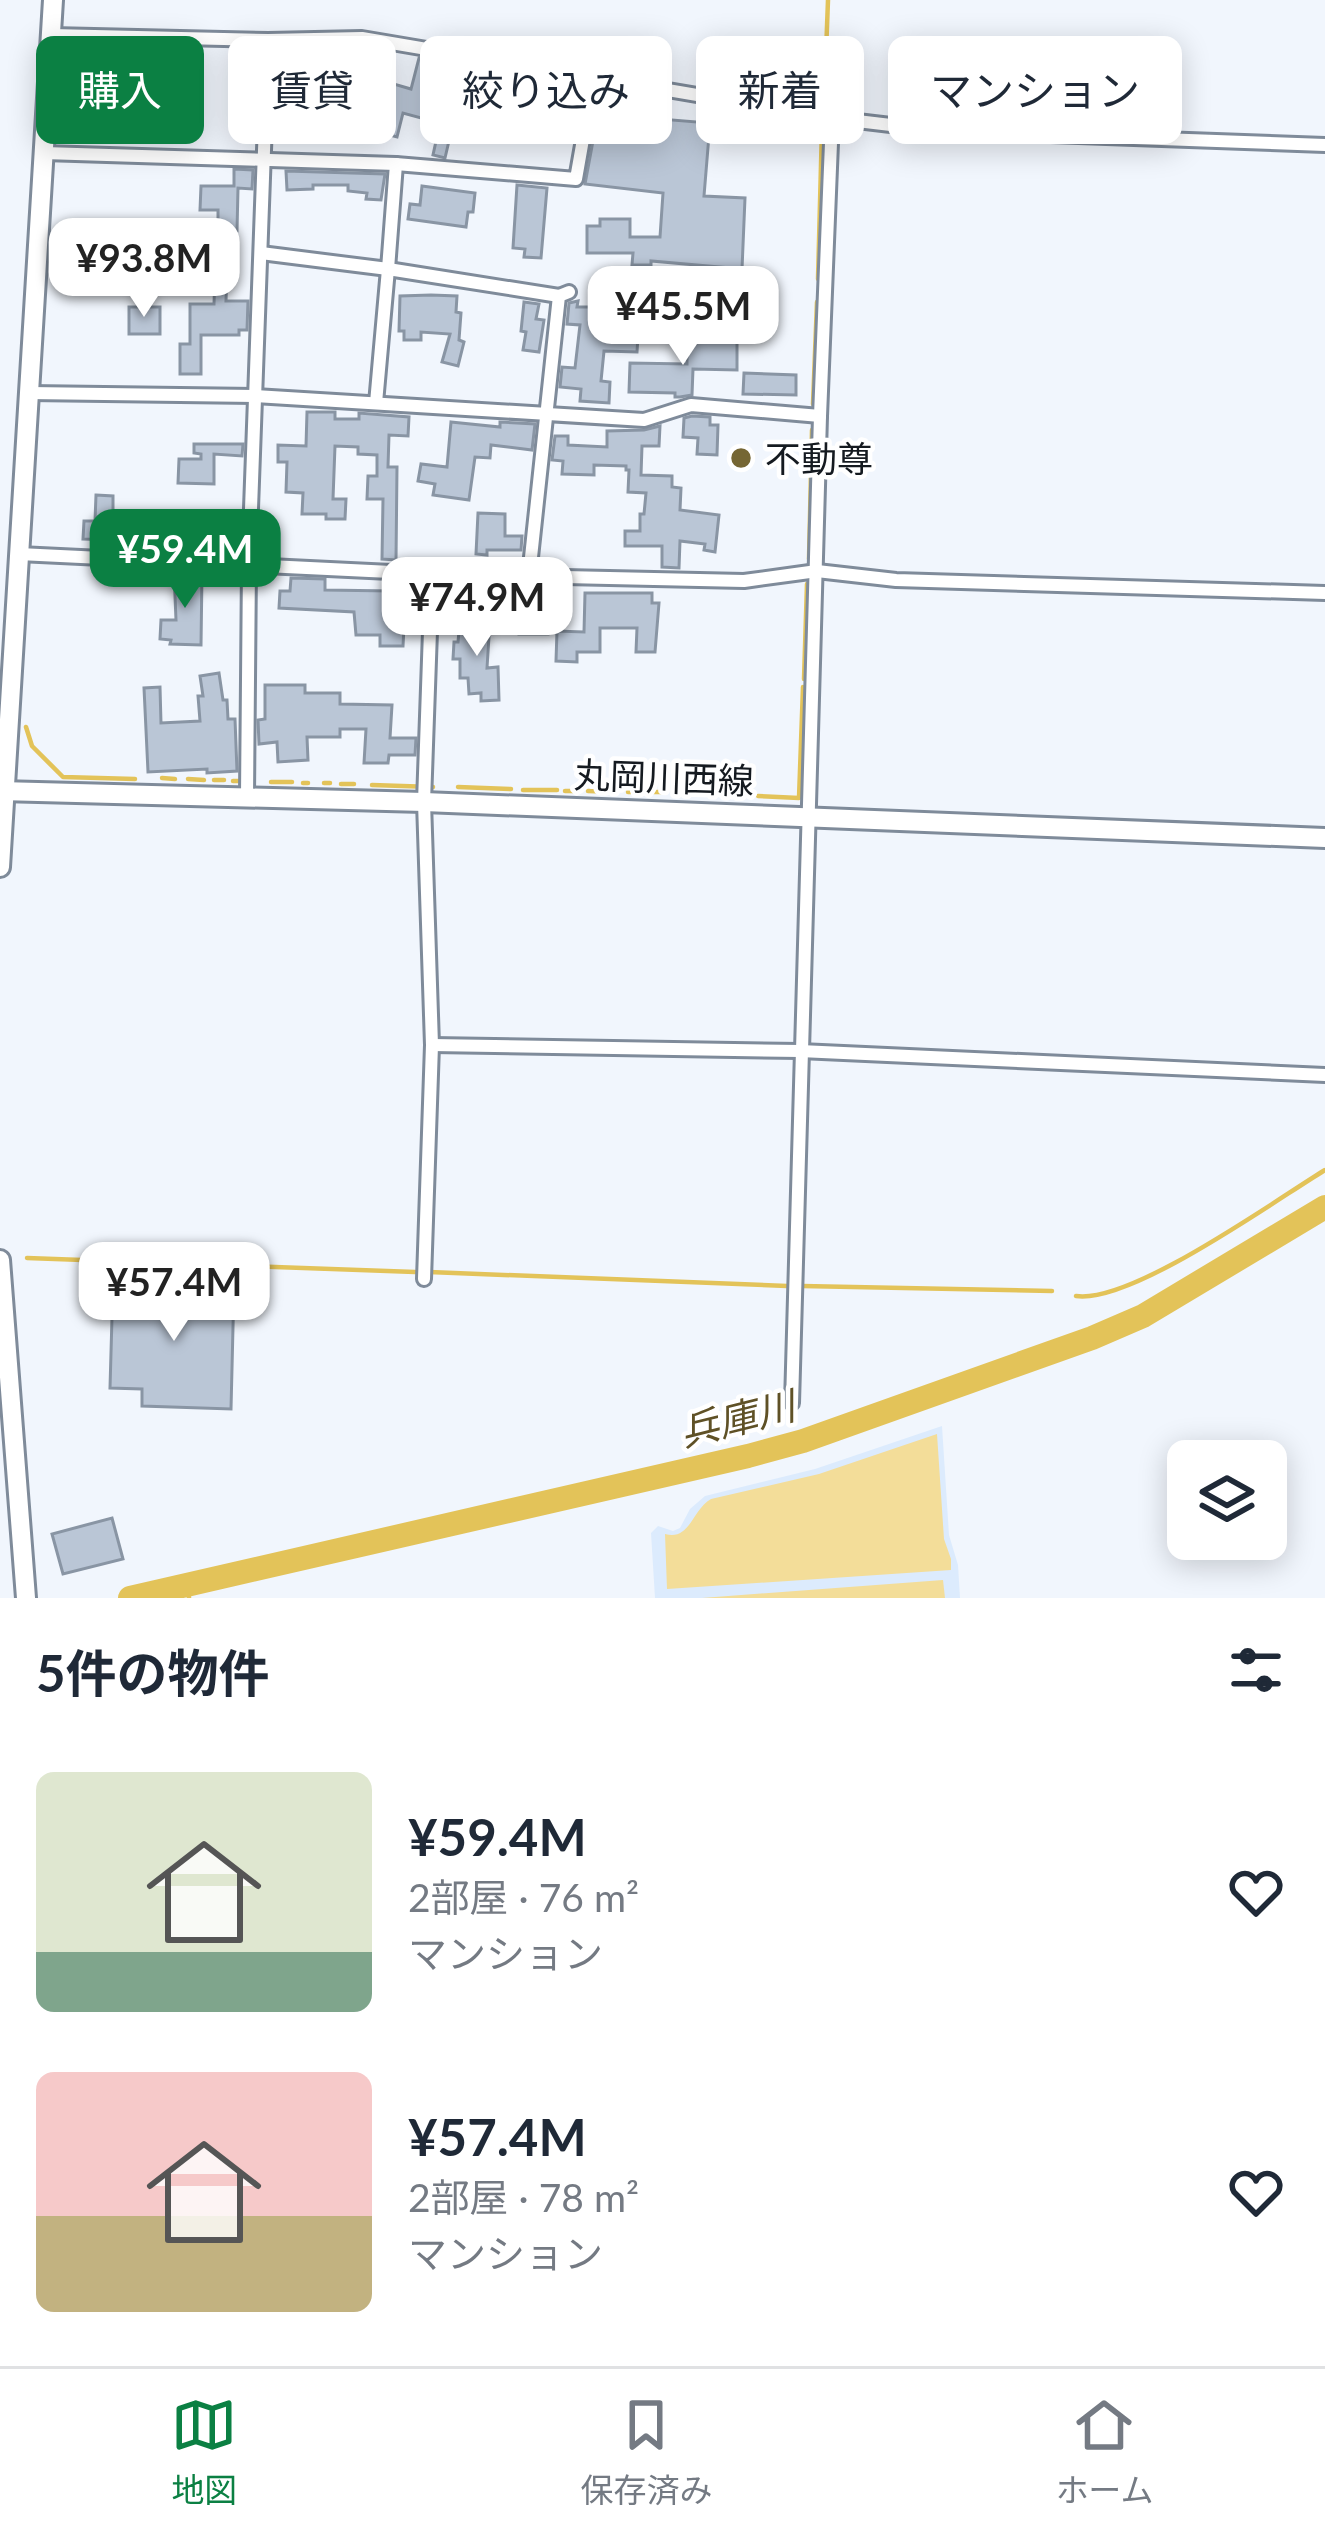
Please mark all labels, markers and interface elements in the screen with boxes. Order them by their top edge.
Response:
chip: 購入 [36,36,204,144]
chip: 賃貸 [228,36,396,144]
chip: 絞り込み [420,36,672,144]
chip: 新着 [696,36,864,144]
chip: マンション [888,36,1182,144]
pin: ¥93.8M [46,218,242,320]
text: ¥93.8M [76,234,212,280]
pin: ¥45.5M [585,266,781,368]
text: ¥45.5M [615,282,751,328]
place label: 不動尊 [765,436,873,480]
marker: 不動尊 [728,445,754,471]
pin: ¥59.4M [87,509,283,611]
text: ¥59.4M [117,525,253,571]
pin: ¥74.9M [379,557,575,659]
text: ¥74.9M [409,573,545,619]
street label: 丸岡川西線 [573,752,755,802]
pin: ¥57.4M [76,1242,272,1344]
text: ¥57.4M [106,1258,242,1304]
water label: 兵庫川 [675,1381,803,1454]
map controls [1167,1440,1287,1560]
button: layers [1167,1440,1287,1560]
icon: filters [1223,1637,1289,1703]
text: 5件の物件 [36,1642,270,1703]
text: ¥59.4M [408,1806,587,1867]
icon: home [132,1820,276,1964]
icon: heart [1223,1859,1289,1925]
text: 2部屋 · 76 m² [408,1874,639,1920]
text: マンション [408,1930,603,1976]
text: ¥57.4M [408,2106,587,2167]
icon: home [132,2120,276,2264]
icon: heart [1223,2159,1289,2225]
text: 2部屋 · 78 m² [408,2174,639,2220]
text: マンション [408,2230,603,2276]
tab: 地図 [171,2392,237,2512]
tab: 保存済み [580,2392,712,2512]
tab: ホーム [1055,2392,1153,2512]

